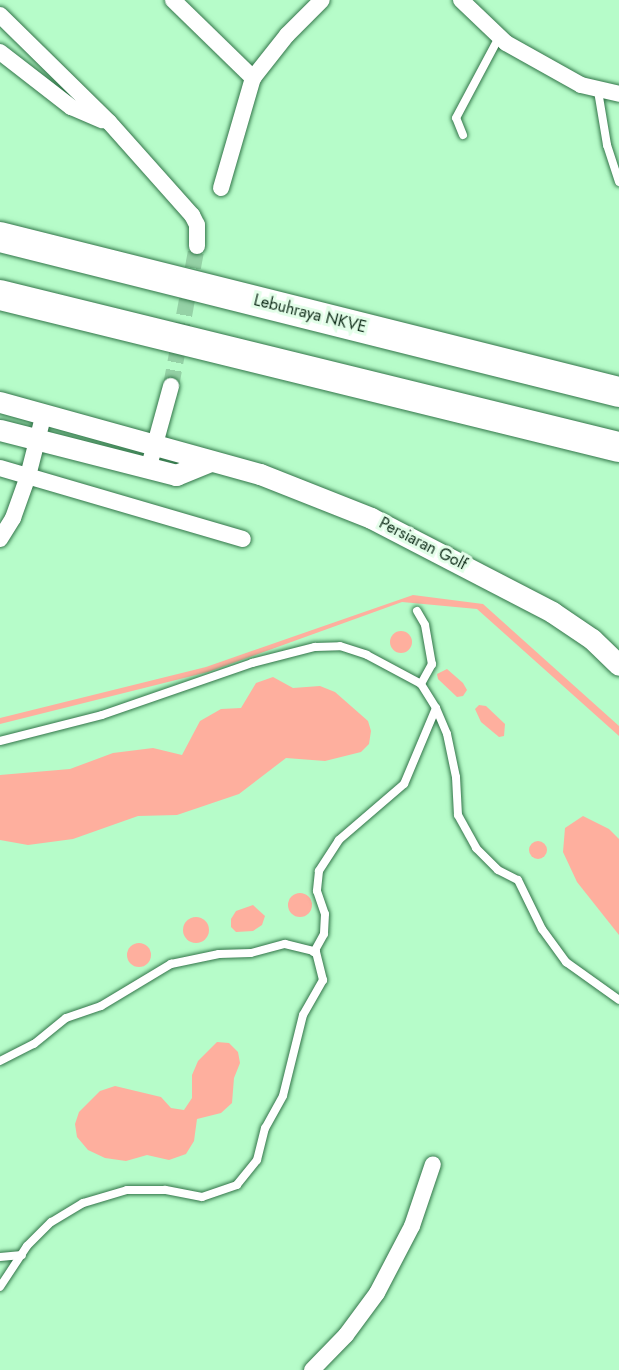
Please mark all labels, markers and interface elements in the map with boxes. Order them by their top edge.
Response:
street label: Lebuhraya NKVE [252,291,368,337]
street label: Persiaran Golf [376,514,470,574]

